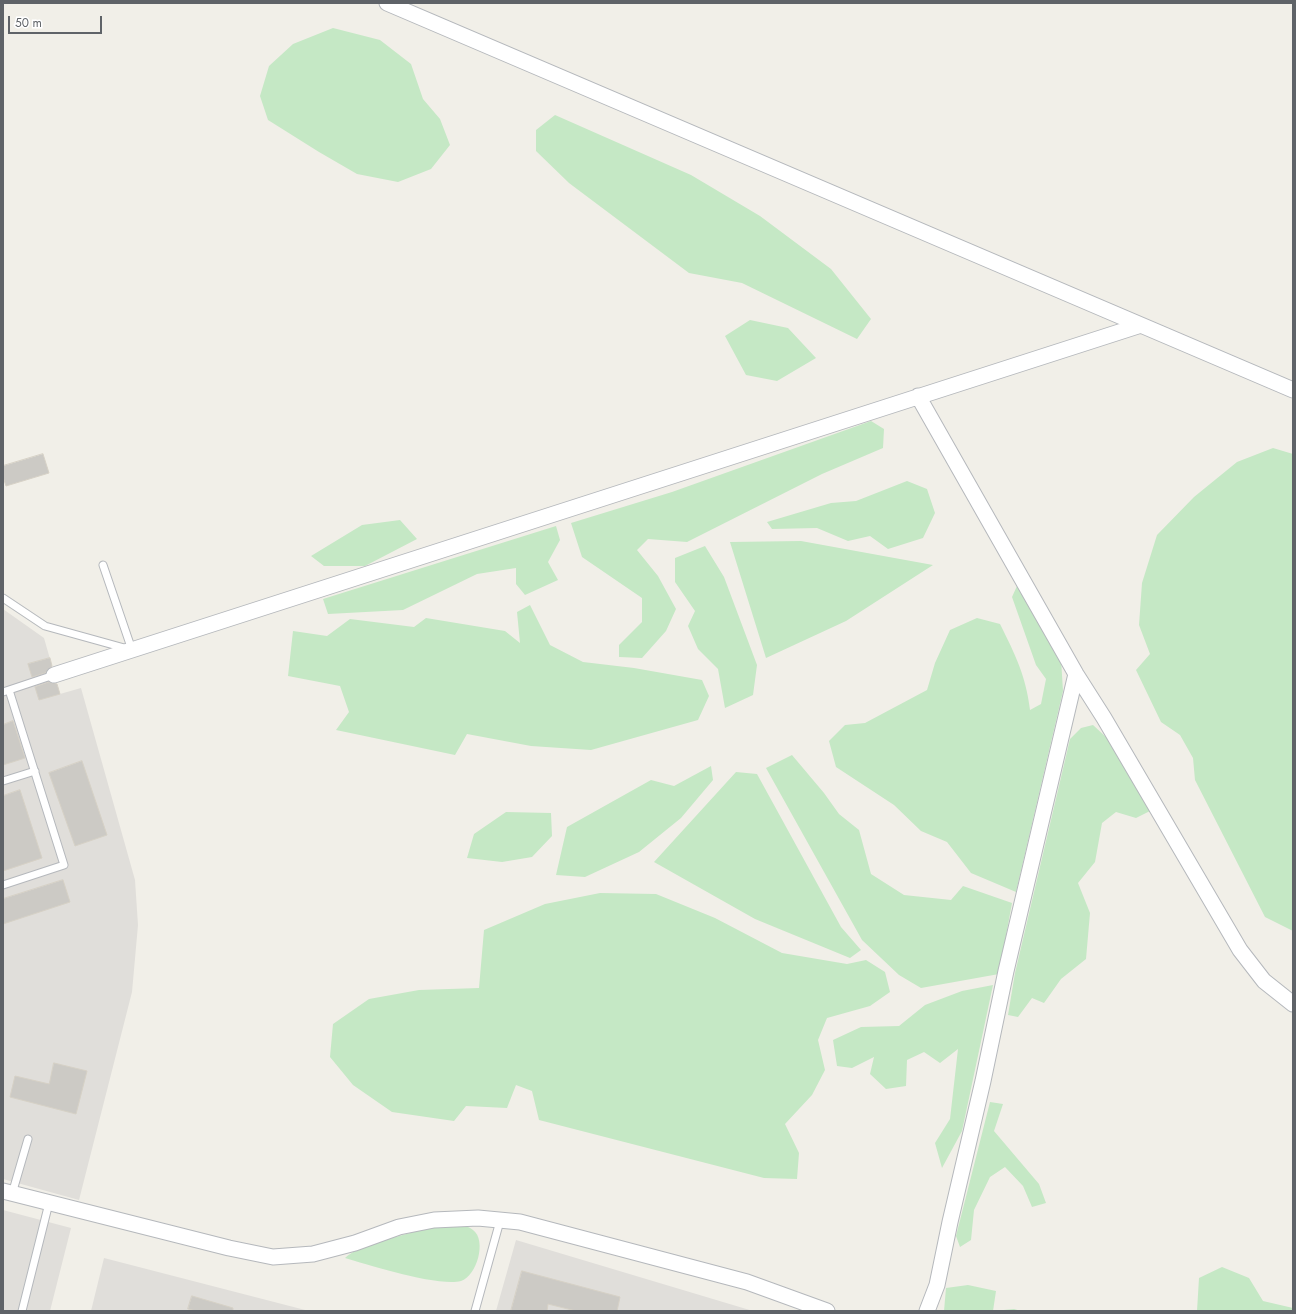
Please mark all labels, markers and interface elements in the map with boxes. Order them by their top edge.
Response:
scale bar [10,8,104,34]
text: 50 m [15,14,42,32]

